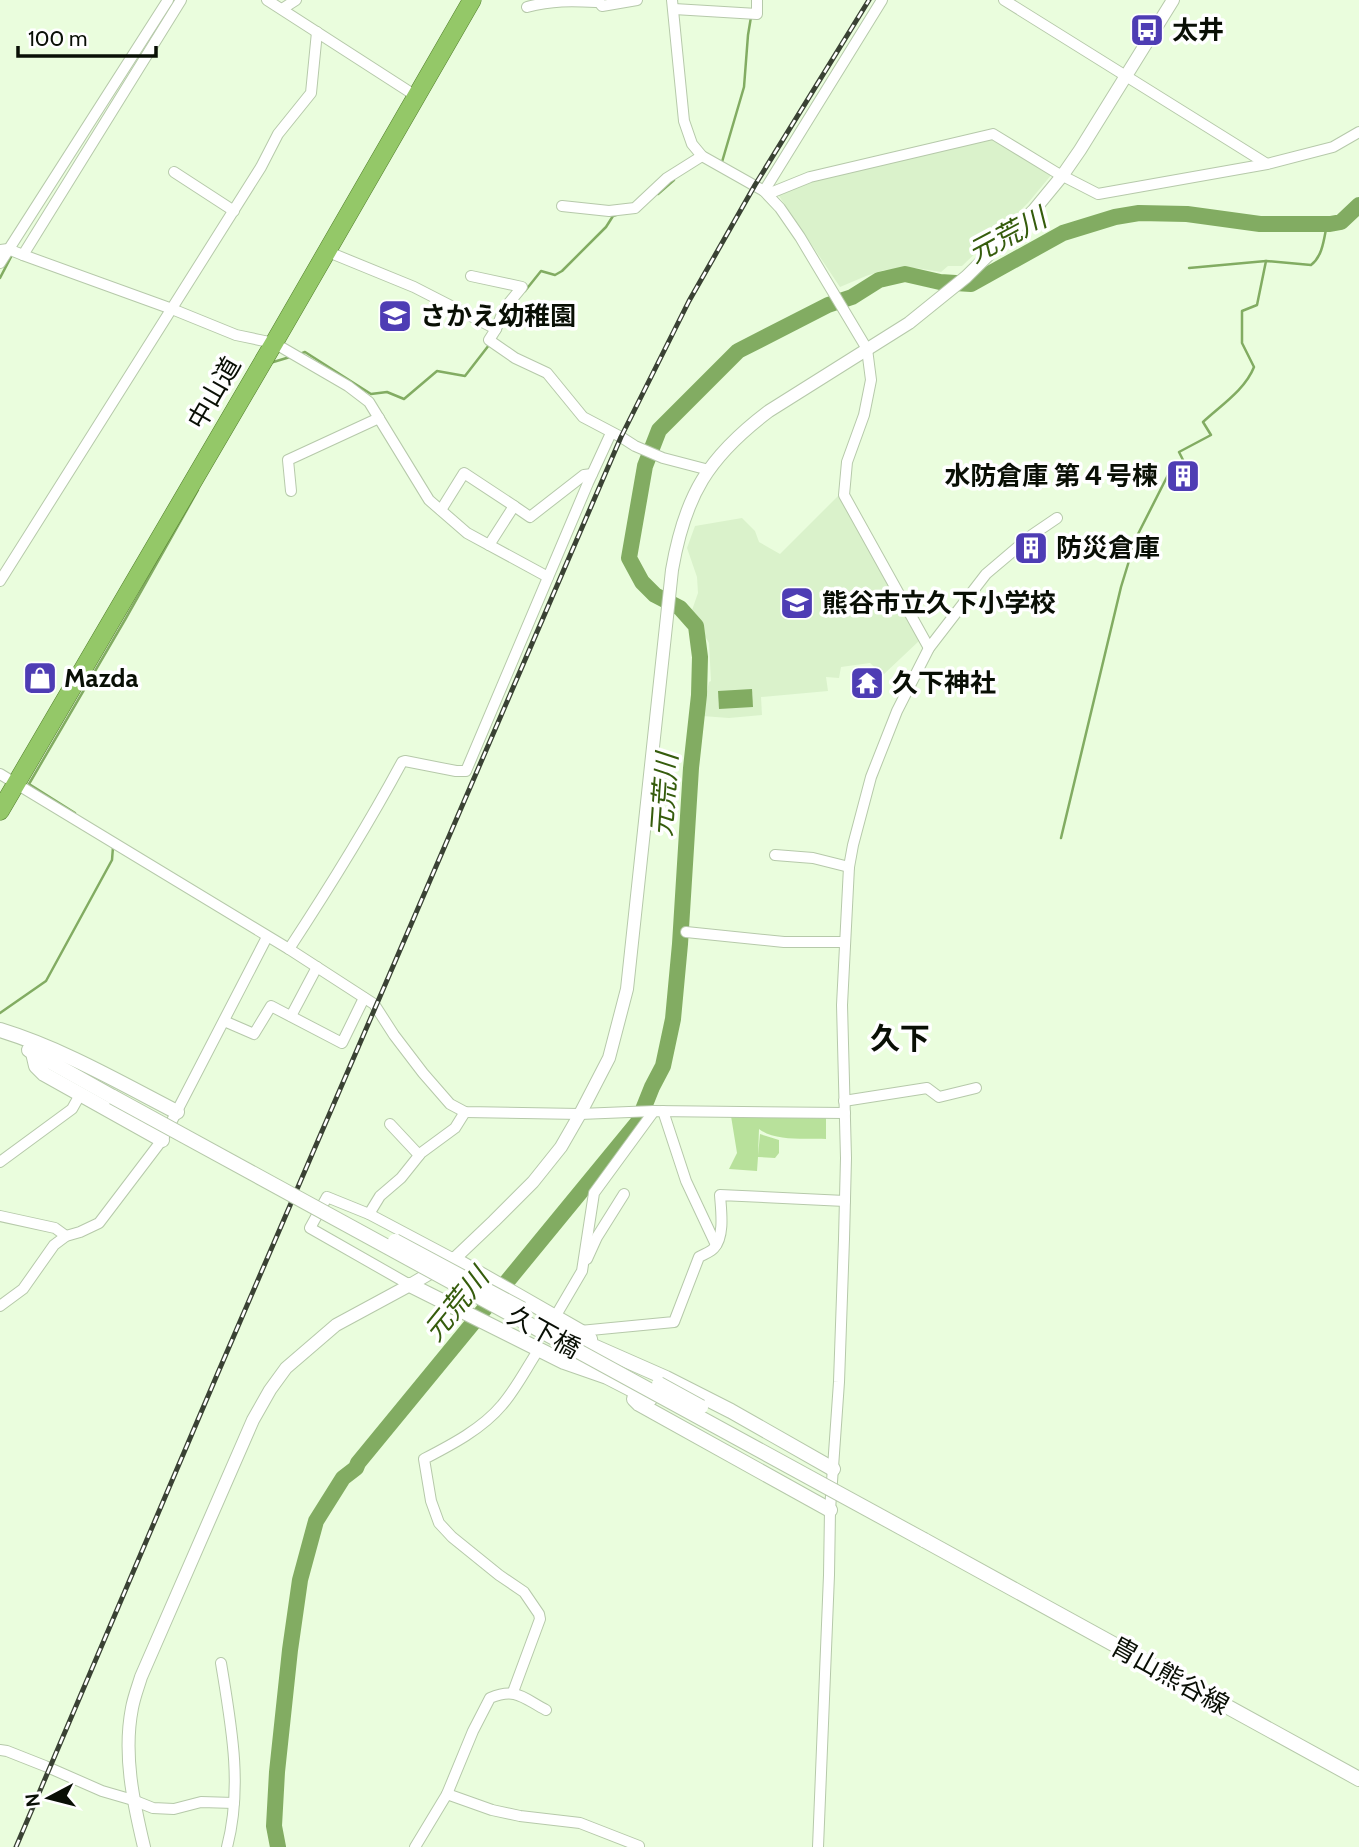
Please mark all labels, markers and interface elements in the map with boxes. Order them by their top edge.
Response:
bus stop icon: 太井 [1128,11,1166,49]
scale bar [18,14,156,58]
place label: 太井 [1172,14,1224,46]
text: 100 m [28,26,87,51]
water label: 元荒川 [962,199,1055,270]
school or university icon: さかえ幼稚園 [376,297,414,335]
place label: さかえ幼稚園 [420,300,576,332]
street label: 中山道 [181,351,247,435]
building icon: 水防倉庫 第４号楝 [1164,457,1202,495]
place label: 水防倉庫 第４号楝 [944,460,1158,492]
building icon: 防災倉庫 [1012,529,1050,567]
place label: 防災倉庫 [1056,532,1160,564]
school or university icon: 熊谷市立久下小学校 [778,584,816,622]
place label: 熊谷市立久下小学校 [822,587,1056,619]
shop icon: Mazda [21,659,59,697]
place label: Mazda [64,662,138,694]
temple icon: 久下神社 [848,664,886,702]
place label: 久下神社 [892,667,996,699]
water label: 元荒川 [644,749,684,838]
district label: 久下 [870,1020,930,1057]
water label: 元荒川 [416,1258,498,1347]
street label: 久下橋 [502,1299,586,1365]
street label: 胄山熊谷線 [1105,1630,1235,1722]
north arrow [14,1763,84,1833]
text: N [20,1792,45,1808]

